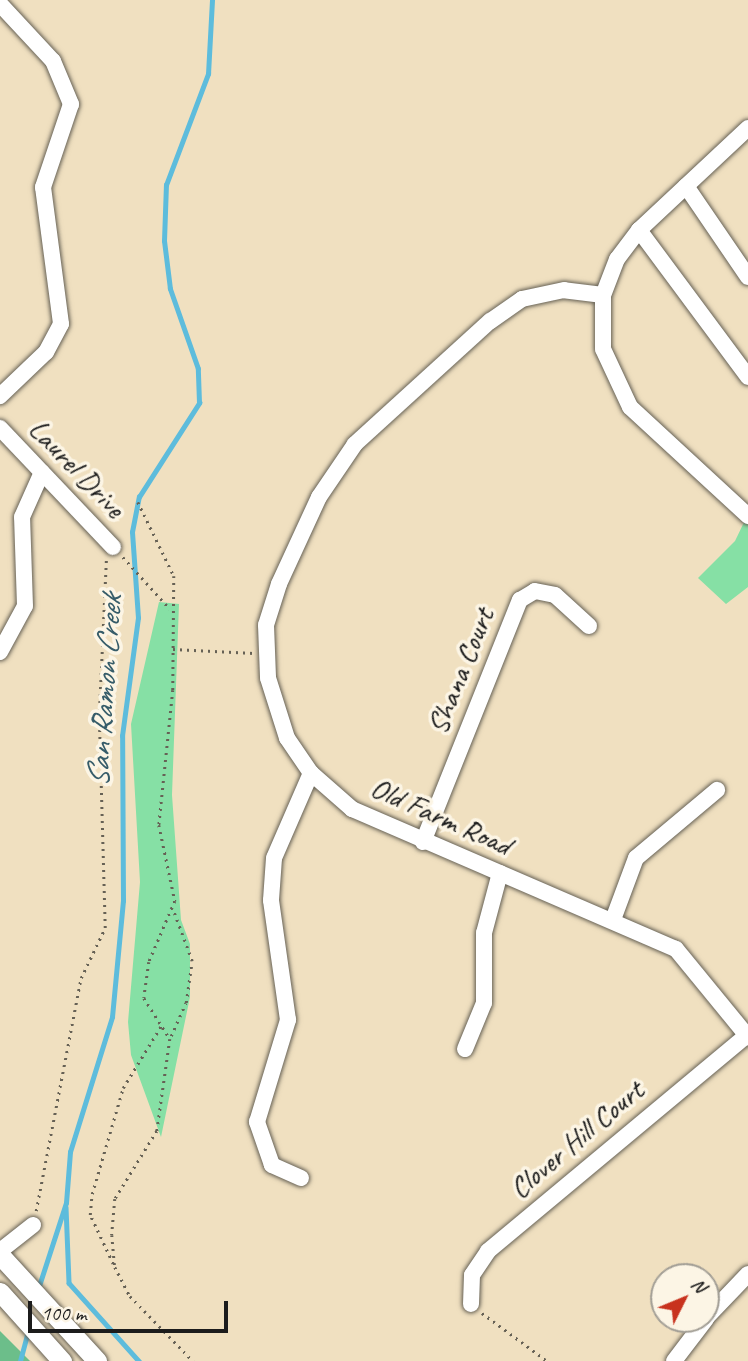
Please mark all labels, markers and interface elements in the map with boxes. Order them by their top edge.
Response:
street label: Laurel Drive [21,411,133,525]
water label: San Ramon Creek [79,594,131,788]
street label: Shana Court [419,603,501,739]
street label: Old Farm Road [364,769,518,863]
street label: Clover Hill Court [501,1072,651,1206]
north arrow [650,1263,720,1333]
text: N [686,1273,712,1298]
scale bar [32,1288,231,1332]
text: 100 m [41,1300,86,1326]

